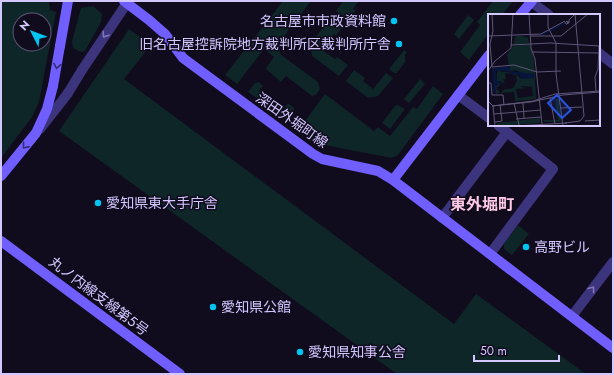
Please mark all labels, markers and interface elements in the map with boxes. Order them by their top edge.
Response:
place label: 名古屋市市政資料館 [260,11,386,31]
north arrow [12,12,52,52]
inset map [488,14,600,126]
marker: 名古屋市市政資料館 [389,16,399,26]
text: N [16,17,33,34]
one-way arrow [102,31,110,38]
place label: 旧名古屋控訴院地方裁判所区裁判所庁舎 [139,34,391,54]
marker: 旧名古屋控訴院地方裁判所区裁判所庁舎 [394,39,404,49]
one-way arrow [53,63,62,69]
street label: 深田外堀町線 [252,88,332,152]
one-way arrow [23,142,30,149]
place label: 愛知県東大手庁舎 [106,193,218,213]
district label: 東外堀町 [450,193,514,216]
marker: 愛知県東大手庁舎 [93,198,103,208]
place label: 高野ビル [534,237,590,257]
marker: 高野ビル [521,242,531,252]
street label: 丸ノ内線支線第５号 [45,252,153,340]
one-way arrow [588,287,595,294]
place label: 愛知県公館 [221,297,291,317]
marker: 愛知県公館 [208,302,218,312]
scale bar [474,337,559,363]
place label: 愛知県知事公舎 [308,342,406,362]
text: 50 m [480,342,507,360]
marker: 愛知県知事公舎 [295,347,305,357]

